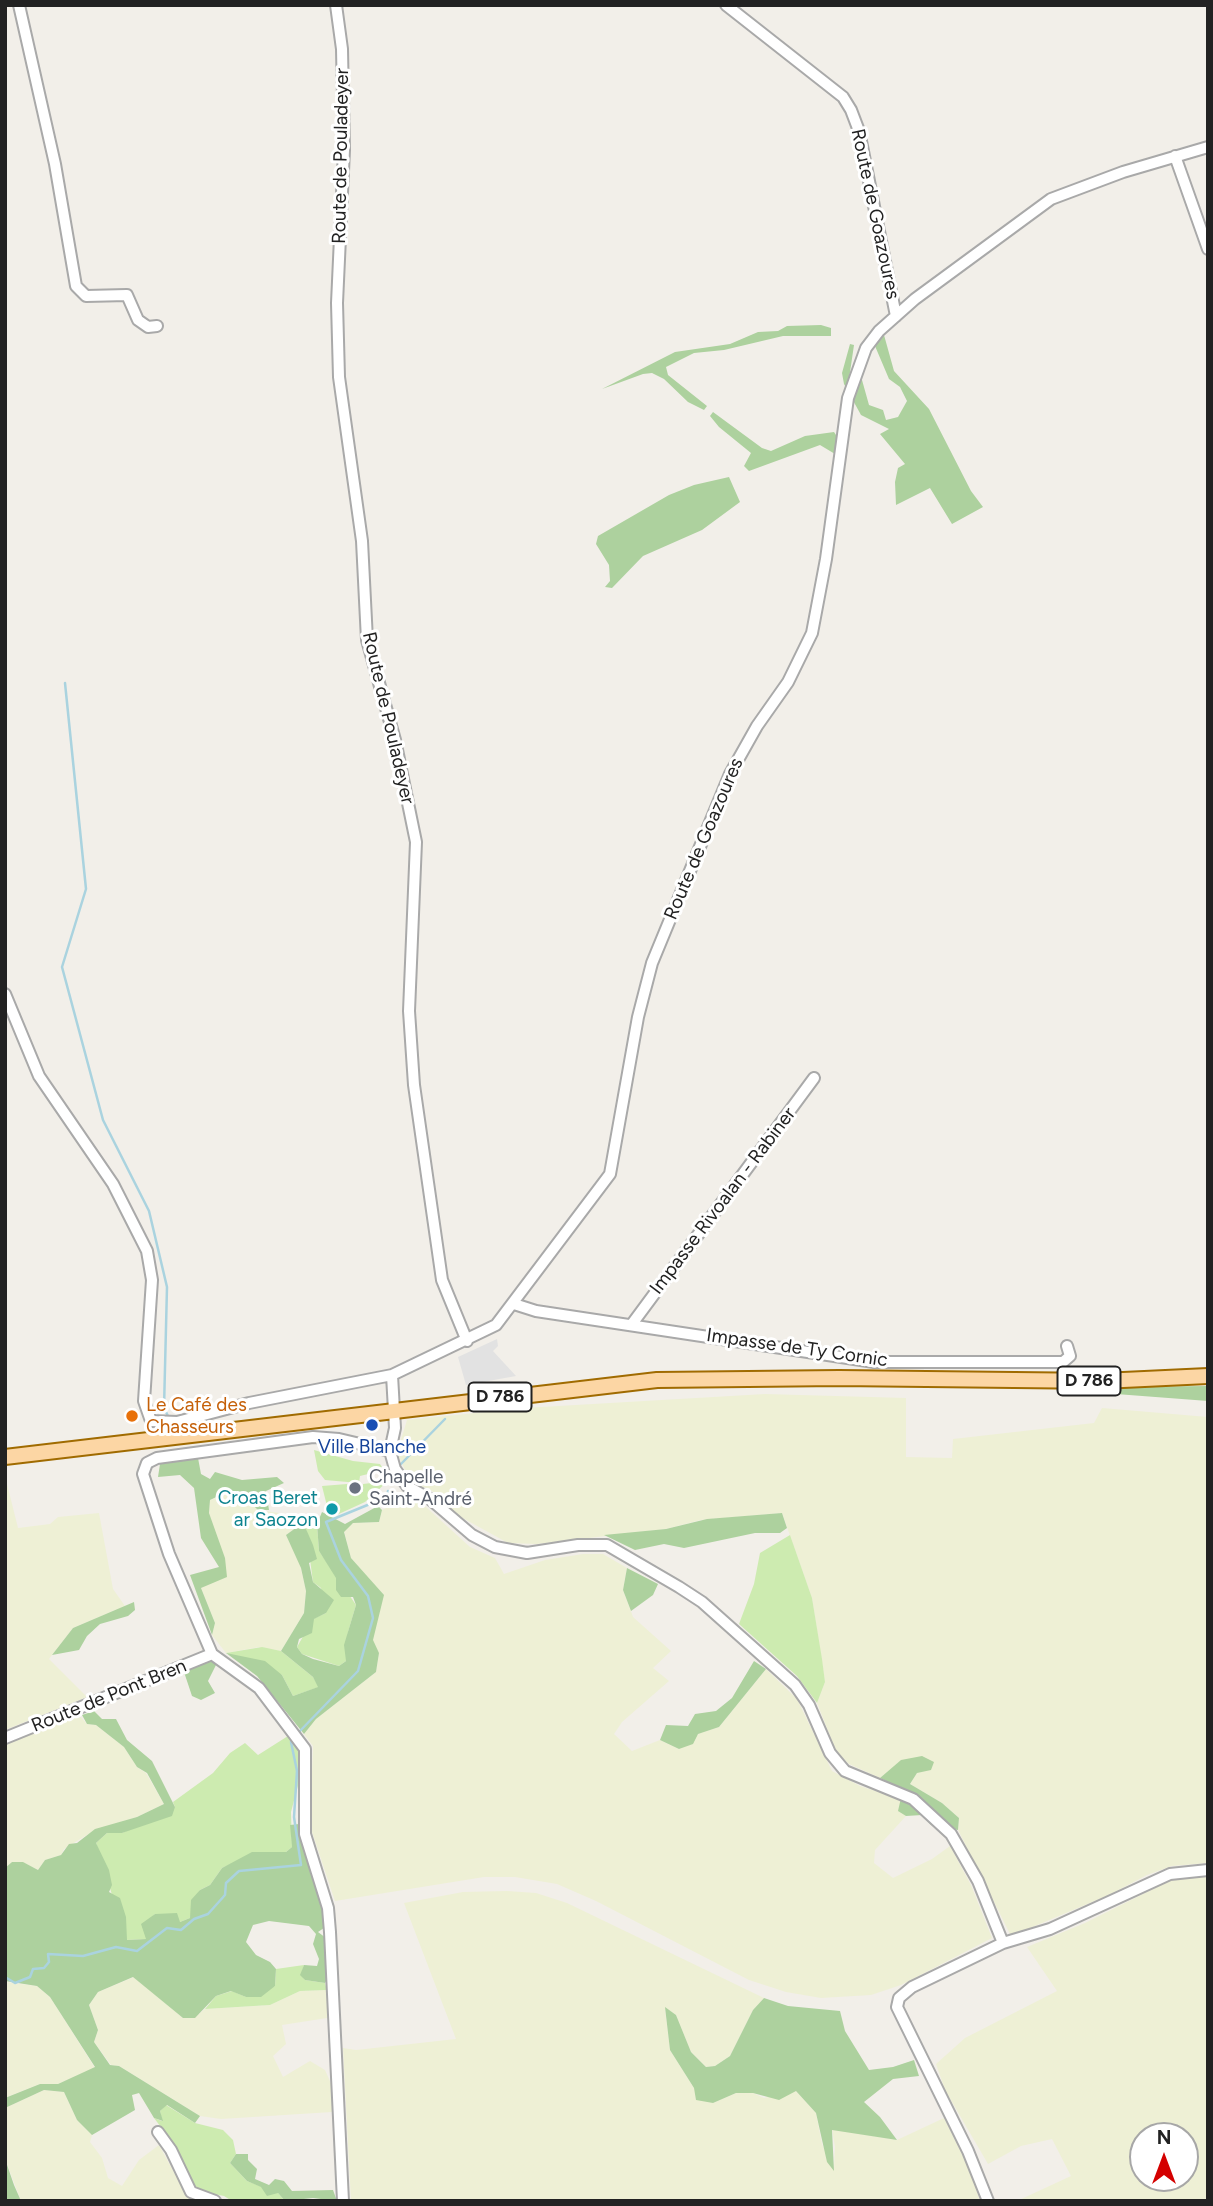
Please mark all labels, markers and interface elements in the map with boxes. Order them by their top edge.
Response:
street label: Route de Pouladeyer [328,68,354,244]
street label: Route de Goazoures [846,127,904,301]
street label: Route de Pouladeyer [357,630,419,806]
street label: Route de Goazoures [660,755,748,923]
street label: Impasse Rivoalan - Rabiner [645,1103,801,1299]
street label: Impasse de Ty Cornic [705,1324,889,1372]
road number: D 786 [1058,1366,1120,1396]
road number: D 786 [468,1382,532,1412]
place label: Le Café des Chasseurs [146,1394,247,1438]
marker: Le Café des Chasseurs [124,1408,140,1424]
marker: Ville Blanche [364,1417,380,1433]
place label: Ville Blanche [318,1436,426,1458]
place label: Chapelle Saint-André [369,1466,472,1510]
marker: Chapelle Saint-André [347,1480,363,1496]
place label: Croas Beret ar Saozon [218,1487,318,1531]
marker: Croas Beret ar Saozon [324,1501,340,1517]
street label: Route de Pont Bren [28,1654,190,1738]
north arrow [1129,2122,1199,2192]
text: N [1157,2126,1171,2149]

